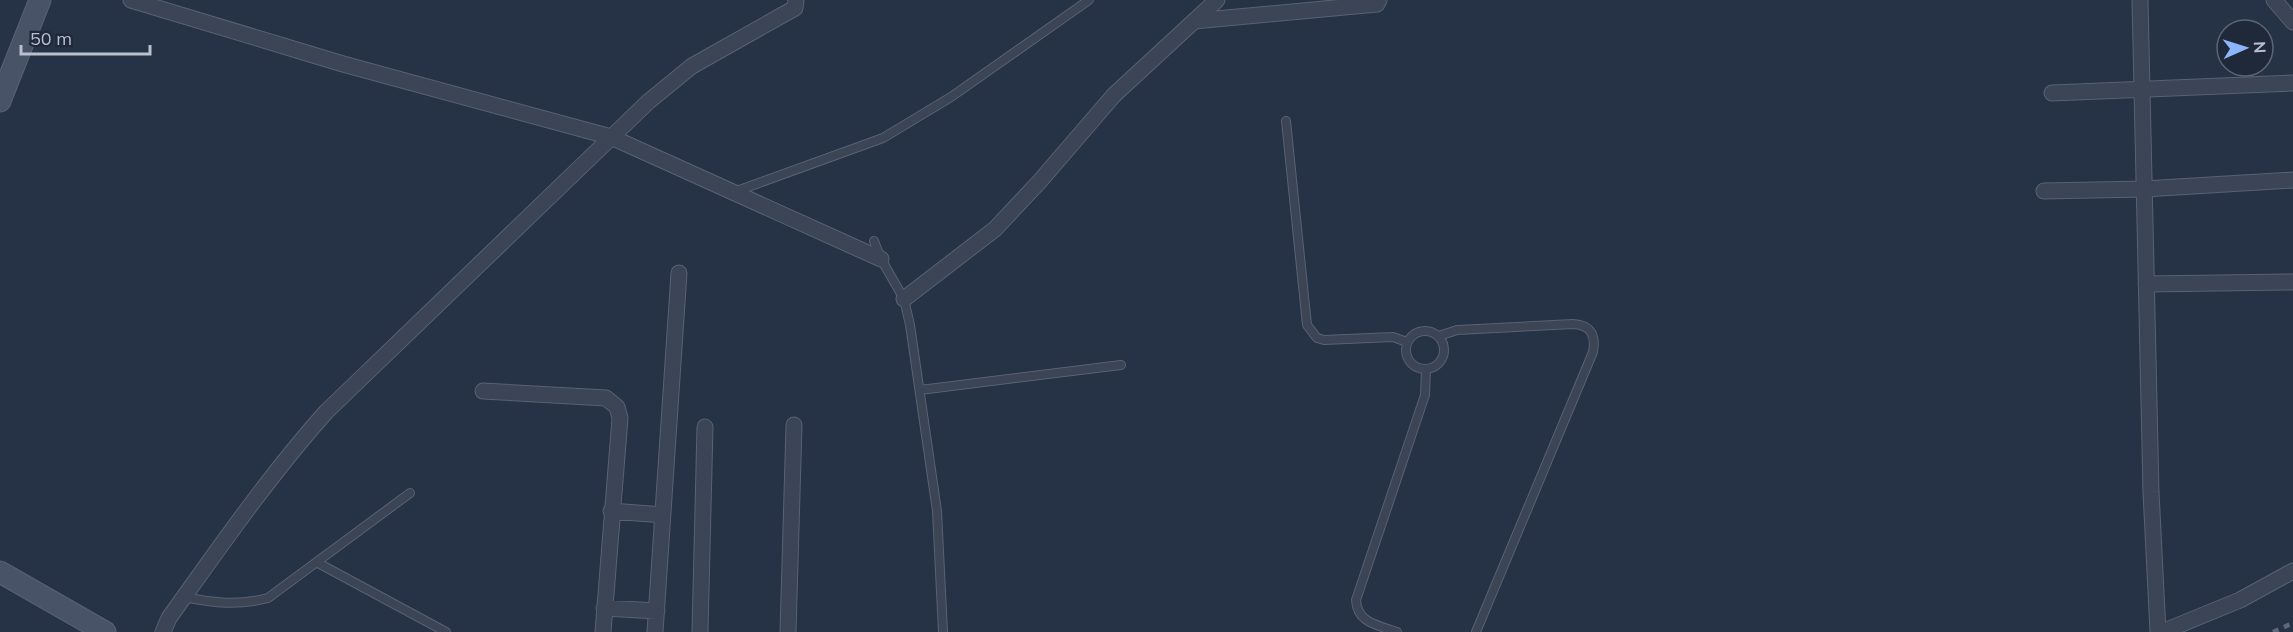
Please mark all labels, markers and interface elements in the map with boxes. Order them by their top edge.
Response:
scale bar [21,18,150,56]
north arrow [2215,18,2275,78]
text: 50 m [30,27,72,50]
text: N [2250,41,2270,54]

